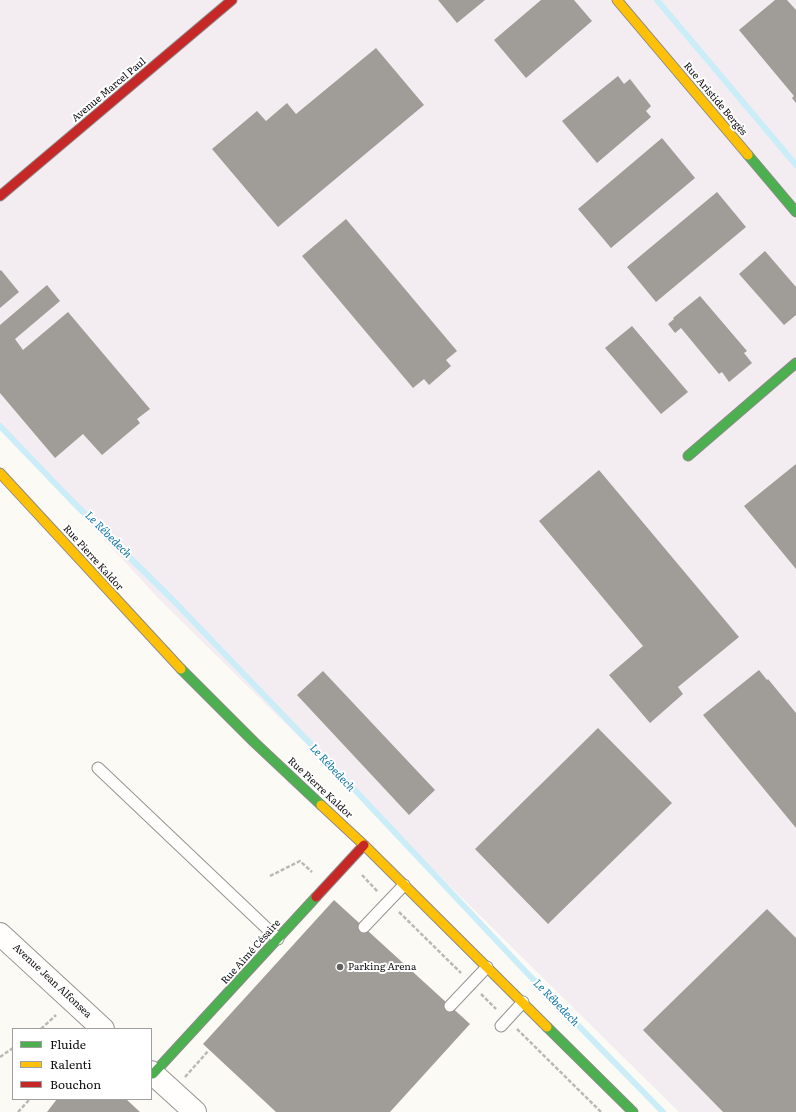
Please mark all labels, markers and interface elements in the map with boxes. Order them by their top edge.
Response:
street label: Avenue Marcel Paul [70,56,148,124]
street label: Rue Aristide Bergès [681,60,749,138]
water label: Le Rébedech [82,509,134,561]
street label: Rue Pierre Kaldor [60,523,126,593]
water label: Le Rébedech [307,742,357,794]
street label: Rue Pierre Kaldor [285,755,355,821]
street label: Rue Aimé Césaire [219,917,283,987]
street label: Avenue Jean Alfonsea [10,941,94,1021]
place label: Parking Arena [348,961,416,973]
marker: Parking Arena [335,962,345,972]
water label: Le Rébedech [530,977,582,1029]
legend [12,1028,152,1100]
text: Fluide [50,1035,86,1053]
text: Ralenti [50,1055,91,1073]
text: Bouchon [50,1075,101,1093]

